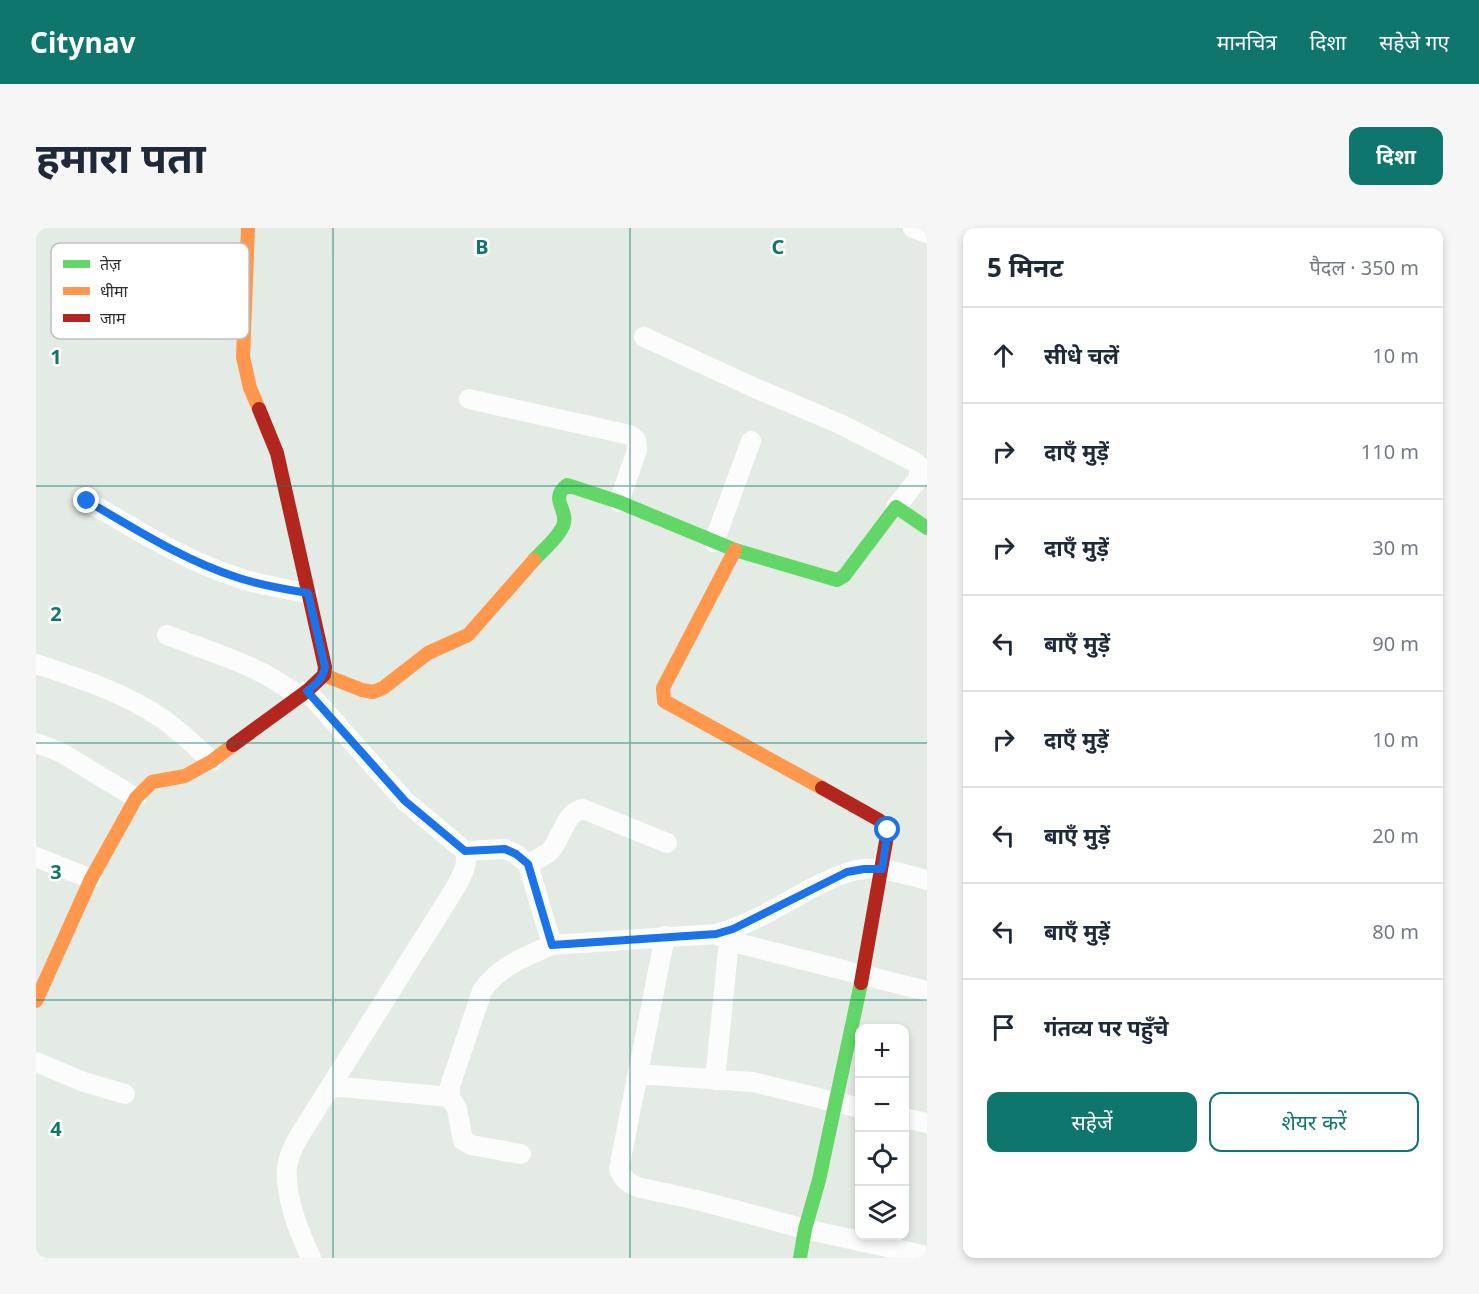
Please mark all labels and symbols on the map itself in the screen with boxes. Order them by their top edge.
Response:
text: B [475,233,489,260]
text: C [772,233,785,260]
legend [51,243,249,339]
text: तेज़ [100,253,122,275]
text: धीमा [100,280,129,302]
text: जाम [100,307,126,329]
text: 1 [50,343,62,370]
route end [73,487,99,513]
text: 2 [50,600,62,627]
route start [874,816,900,842]
text: 3 [50,858,62,885]
text: 4 [50,1115,62,1142]

